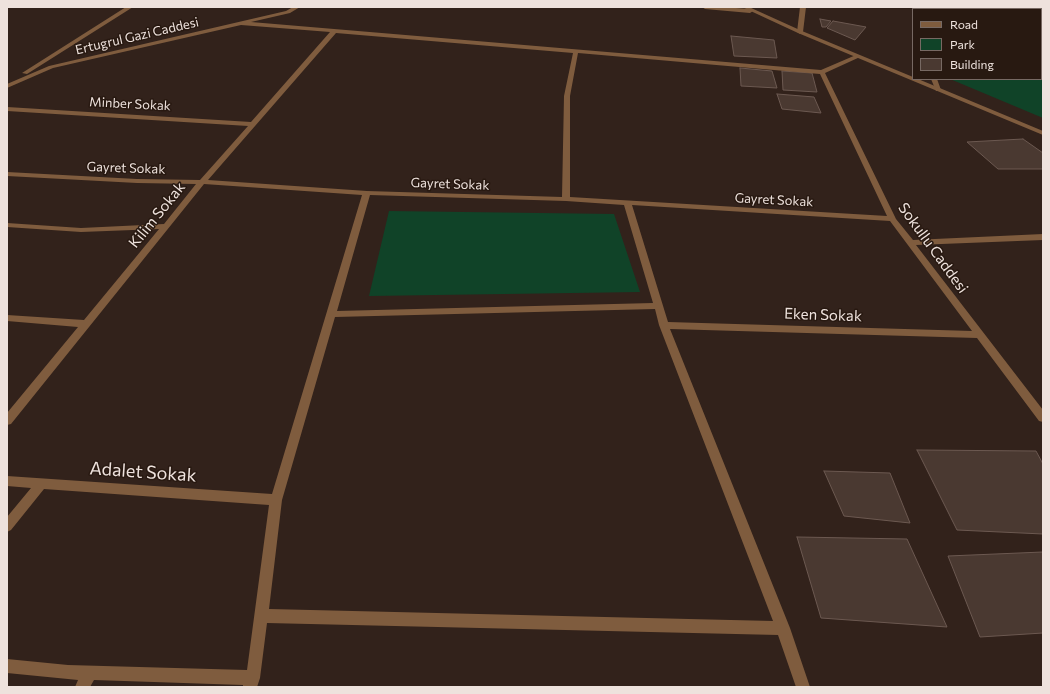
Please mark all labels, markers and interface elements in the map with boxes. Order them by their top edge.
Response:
legend [912,8,1042,80]
street label: Ertugrul Gazi Caddesi [74,14,200,58]
text: Road [950,17,978,31]
text: Park [950,37,975,51]
text: Building [950,57,994,71]
street label: Minber Sokak [89,94,171,114]
street label: Gayret Sokak [86,159,166,177]
street label: Gayret Sokak [410,175,490,193]
street label: Kilim Sokak [125,178,189,252]
street label: Gayret Sokak [734,190,814,210]
street label: Sokullu Caddesi [894,199,972,297]
street label: Eken Sokak [784,305,862,325]
street label: Adalet Sokak [89,458,197,486]

